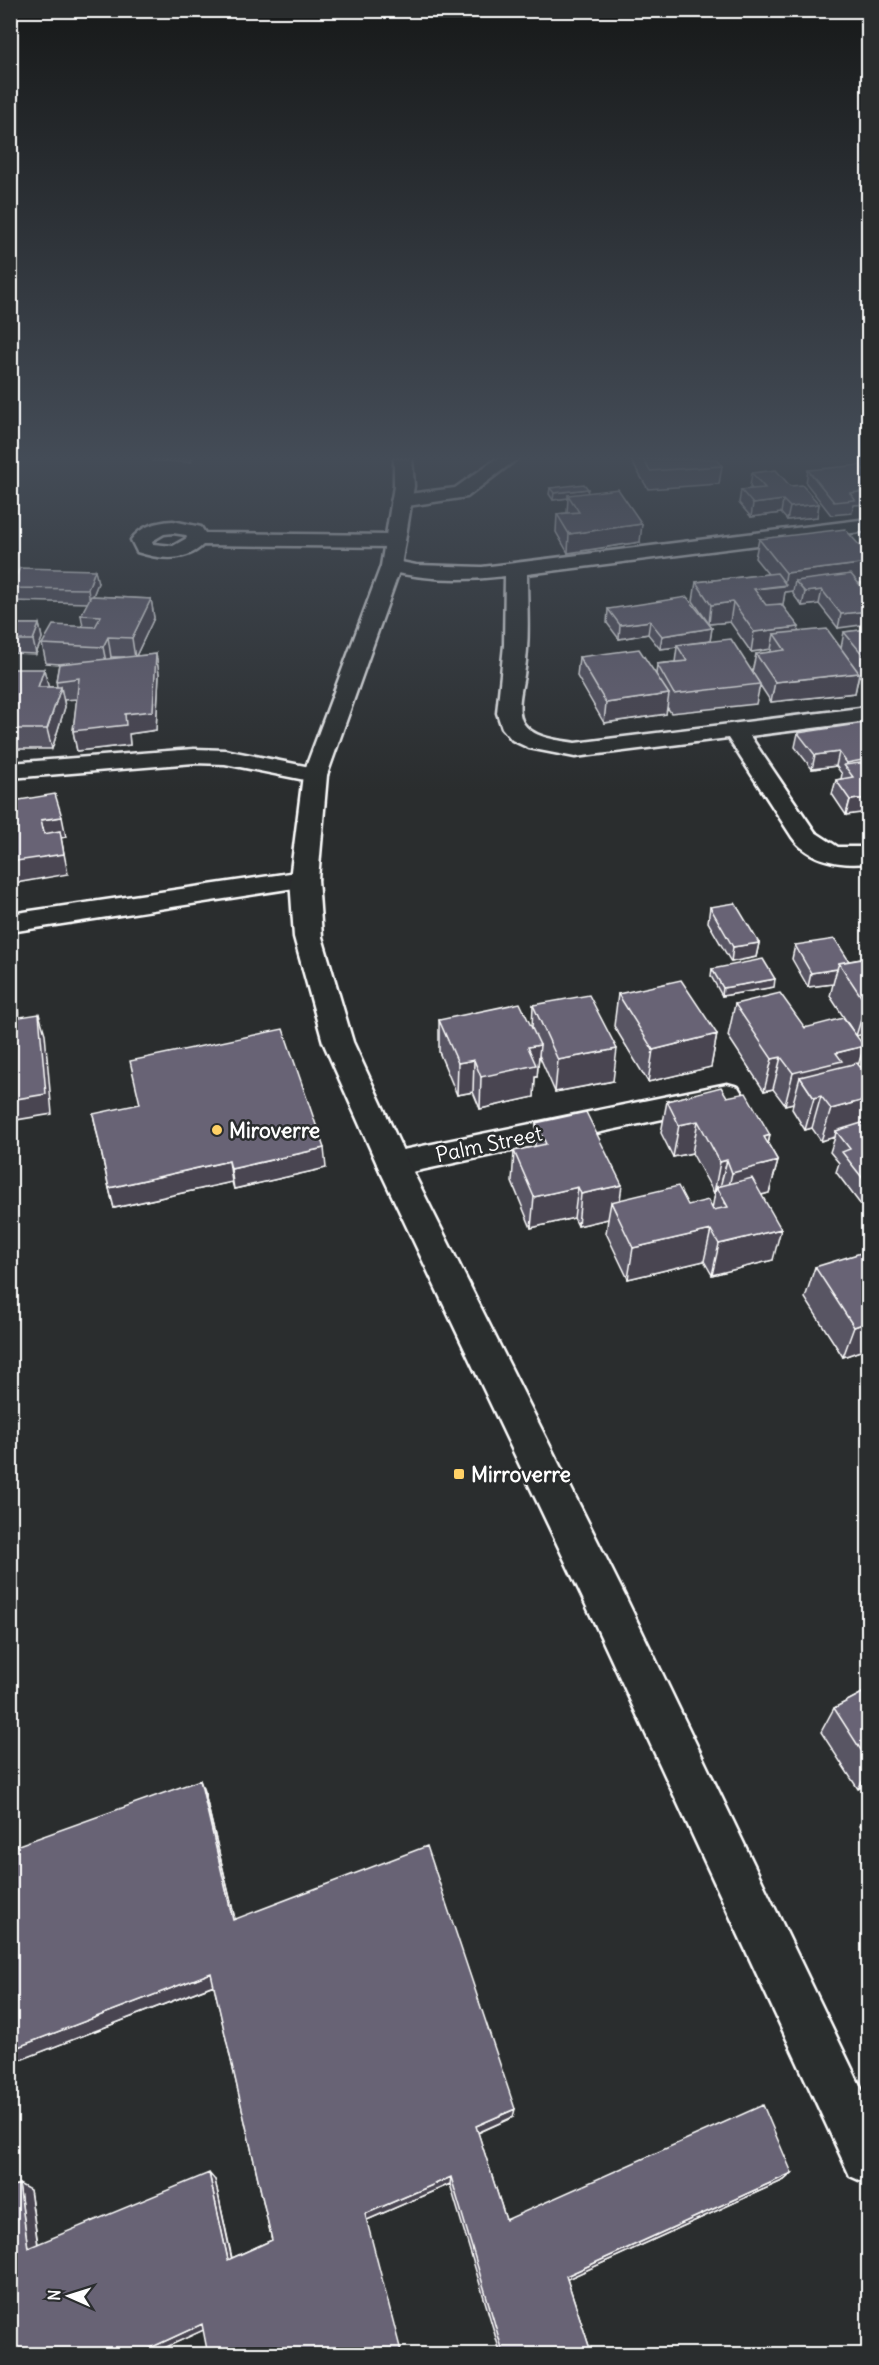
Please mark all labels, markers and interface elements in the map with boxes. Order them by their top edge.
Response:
place label: Miroverre [229,1117,320,1144]
street label: Palm Street [433,1120,545,1168]
marker: Miroverre [210,1123,224,1137]
place label: Mirroverre [471,1461,571,1488]
marker: Mirroverre [452,1467,466,1481]
north arrow [39,2266,99,2326]
text: N [44,2289,64,2301]

